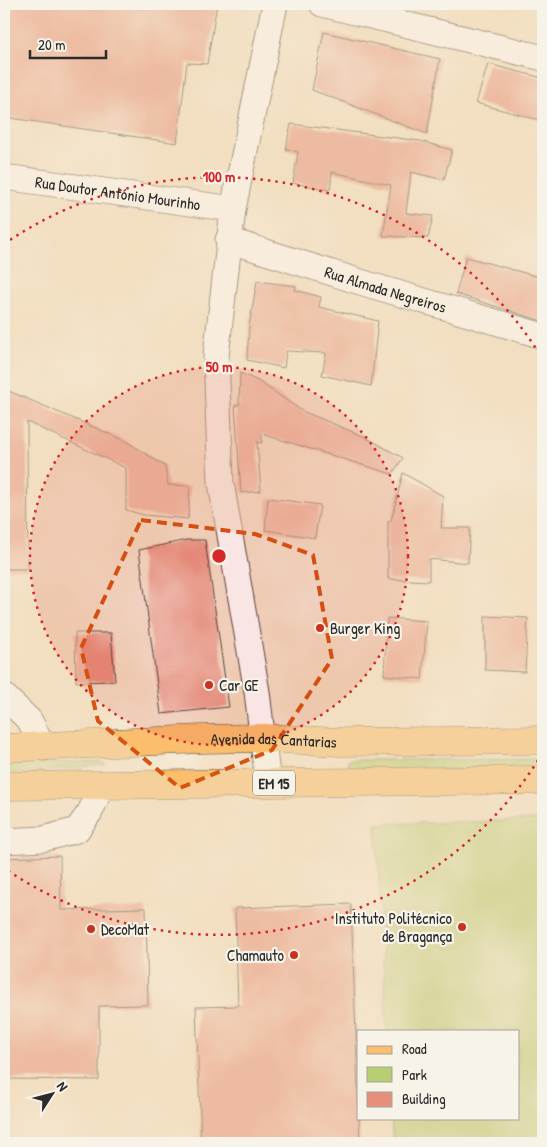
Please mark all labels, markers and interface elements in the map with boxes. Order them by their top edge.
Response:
scale bar [30,28,106,60]
text: 20 m [38,34,65,55]
text: 100 m [203,166,235,187]
street label: Rua Doutor António Mourinho [34,170,202,215]
street label: Rua Almada Negreiros [322,260,449,318]
text: 50 m [206,356,232,377]
centre of rings [210,547,228,565]
place label: Burger King [330,617,400,639]
marker: Burger King [314,622,326,634]
place label: Car GE [219,674,259,696]
marker: Car GE [203,679,215,691]
street label: Avenida das Cantarias [210,727,337,753]
road number: EM 15 [253,770,295,796]
place label: Instituto Politécnico de Bragança [335,907,453,947]
place label: DecoMat [101,918,149,940]
marker: Instituto Politécnico de Bragança [456,921,468,933]
marker: DecoMat [85,923,97,935]
place label: Chamauto [227,944,285,966]
marker: Chamauto [288,949,300,961]
legend [357,1030,520,1120]
text: Road [402,1038,427,1059]
text: Park [402,1064,427,1085]
north arrow [28,1070,78,1120]
text: N [53,1077,73,1095]
text: Building [402,1088,446,1109]

